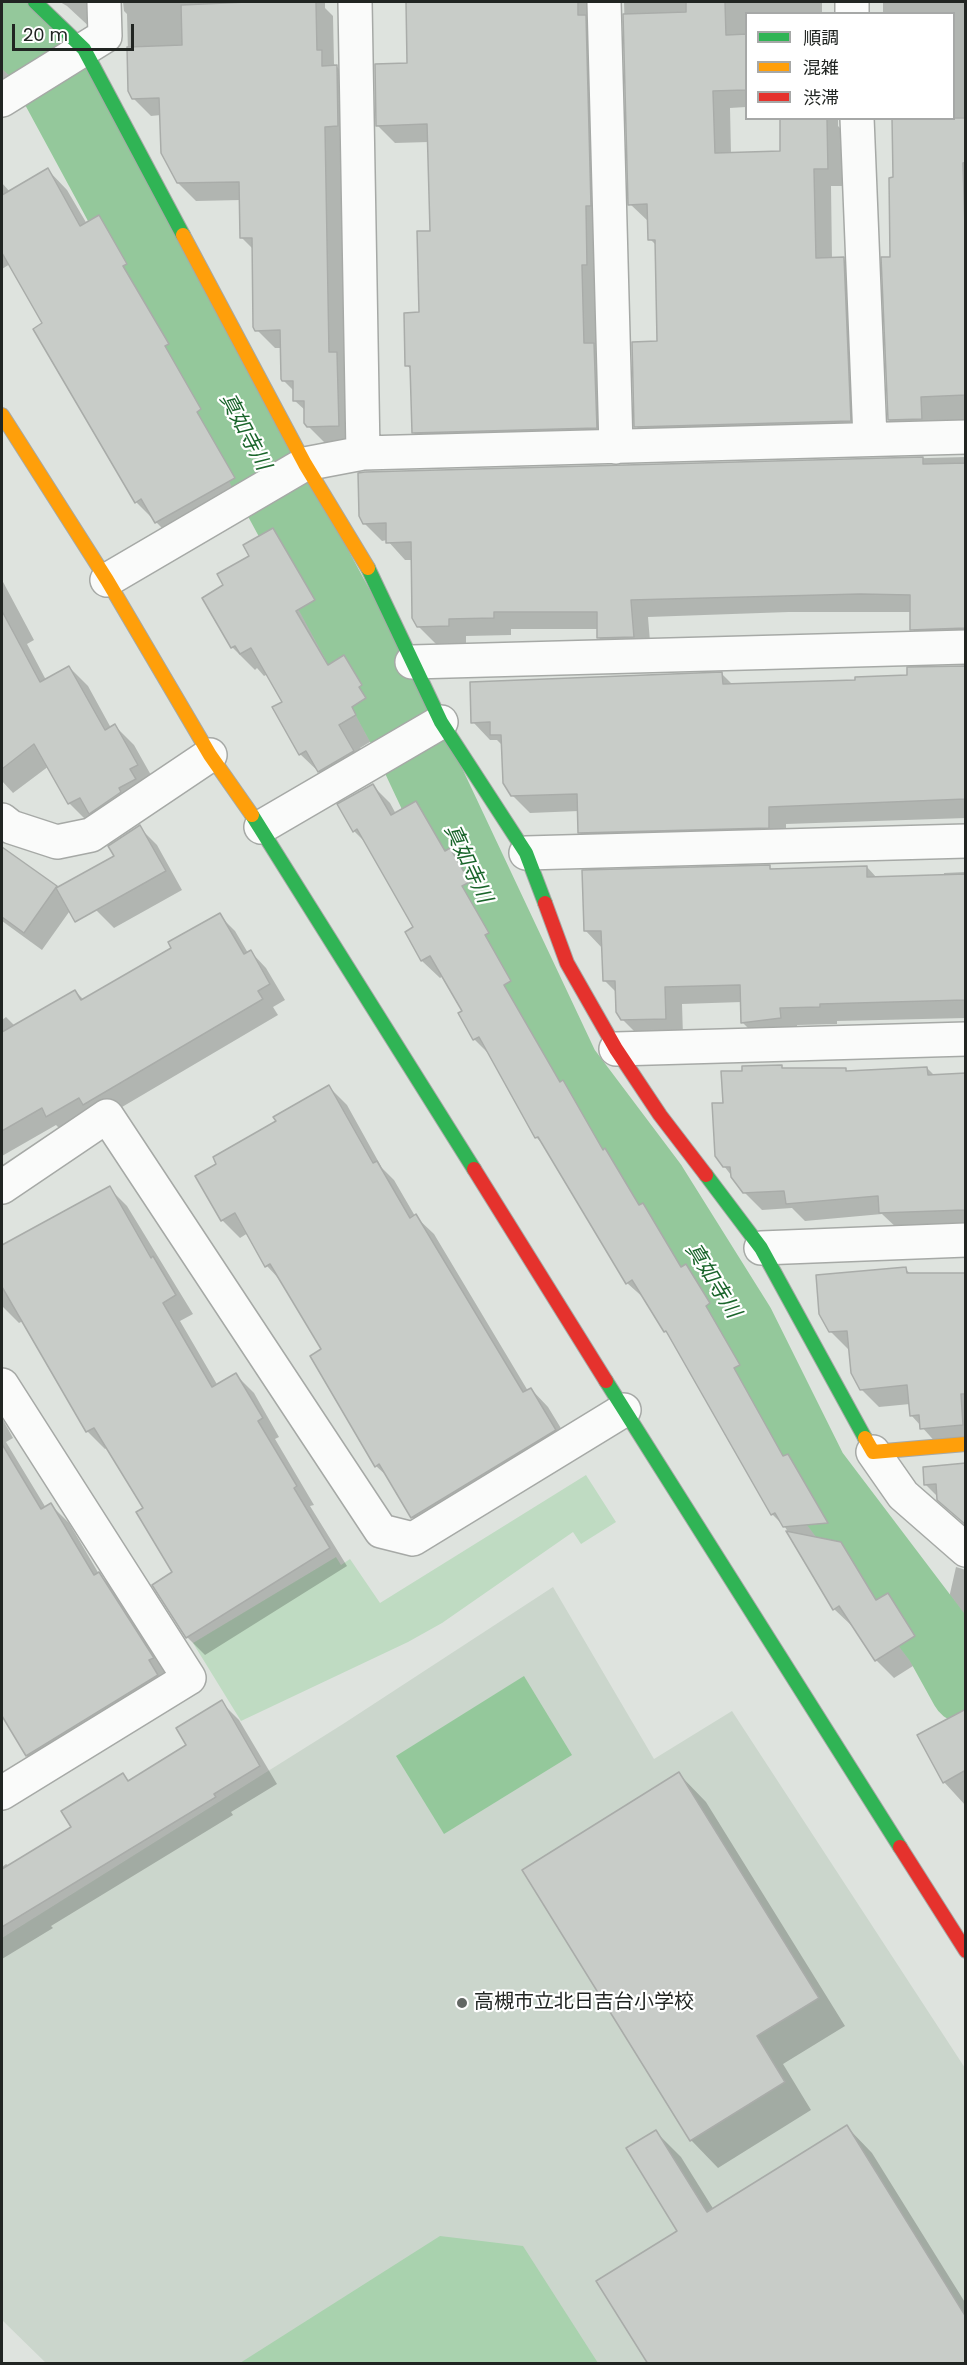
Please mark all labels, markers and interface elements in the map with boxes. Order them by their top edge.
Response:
scale bar [15,12,136,50]
legend [745,12,955,120]
text: 20 m [23,22,68,47]
text: 順調 [803,25,839,50]
text: 混雑 [803,55,839,80]
text: 渋滞 [803,85,839,110]
water label: 真如寺川 [213,389,275,475]
water label: 真如寺川 [438,821,496,907]
water label: 真如寺川 [679,1239,745,1323]
place label: 高槻市立北日吉台小学校 [474,1991,694,2015]
marker: 高槻市立北日吉台小学校 [455,1996,469,2010]

